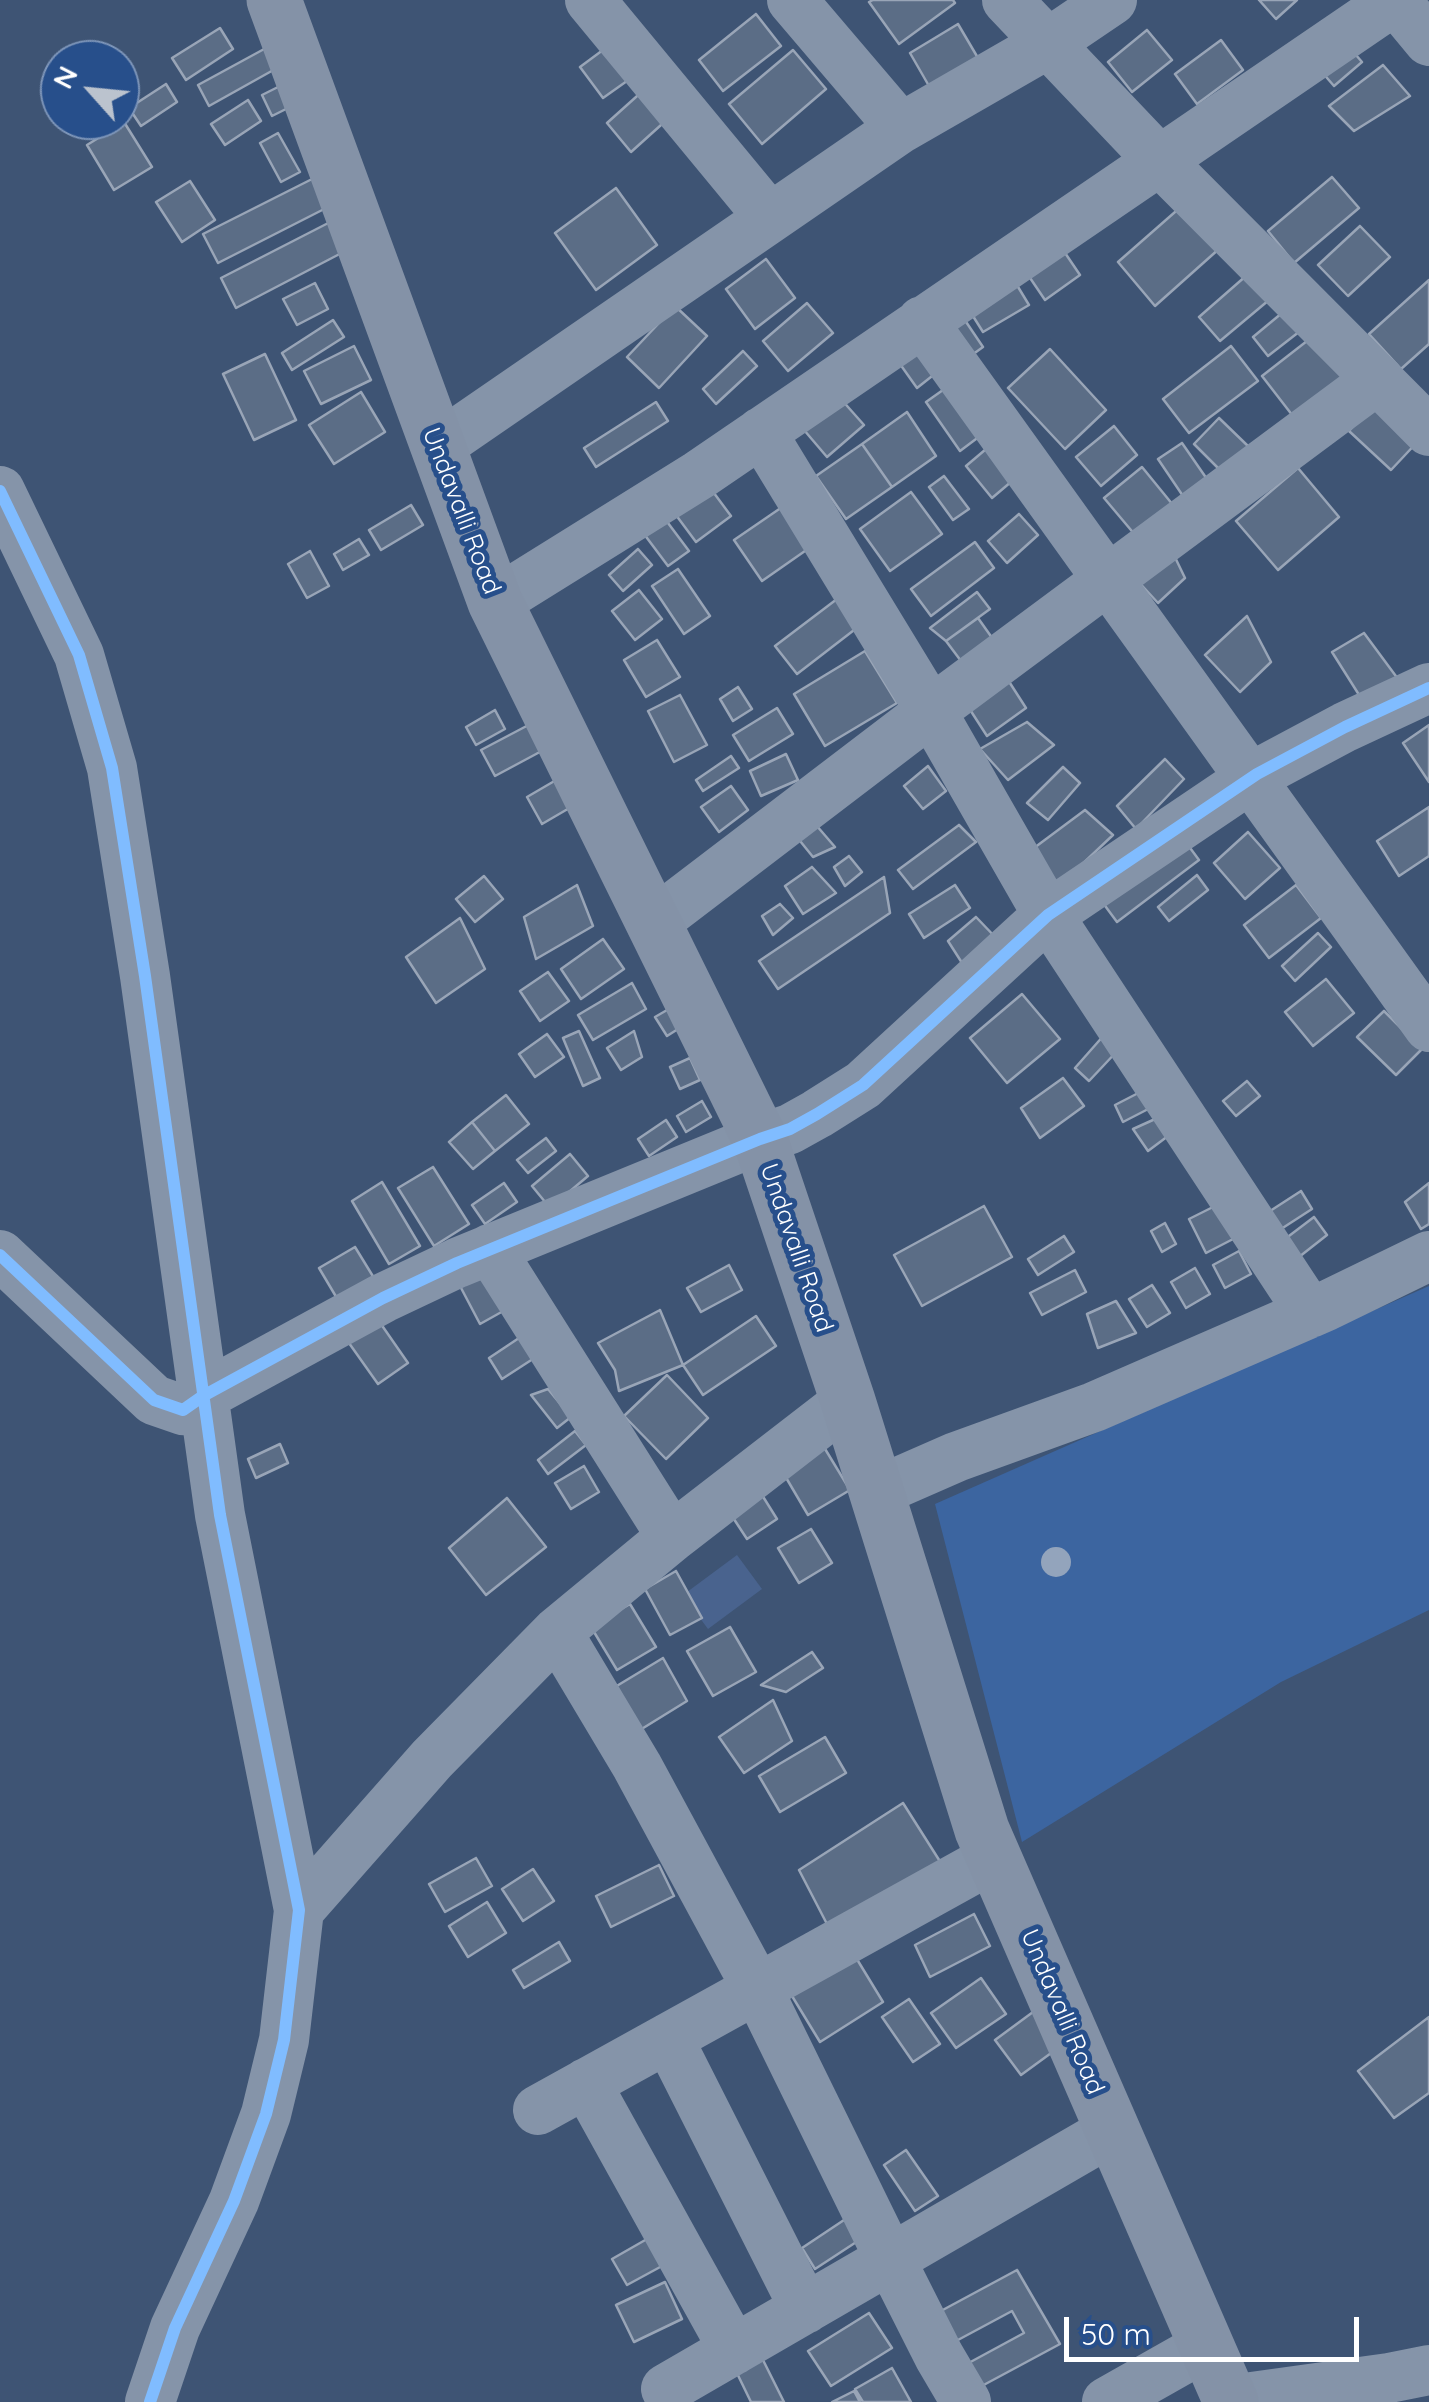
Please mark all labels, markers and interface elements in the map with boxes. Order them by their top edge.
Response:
north arrow [40,40,140,140]
text: N [44,60,85,94]
street label: Undavalli Road [415,423,507,599]
street label: Undavalli Road [753,1160,839,1336]
street label: Undavalli Road [1014,1925,1110,2099]
scale bar [1069,2297,1364,2359]
text: 50 m [1081,2315,1151,2353]

